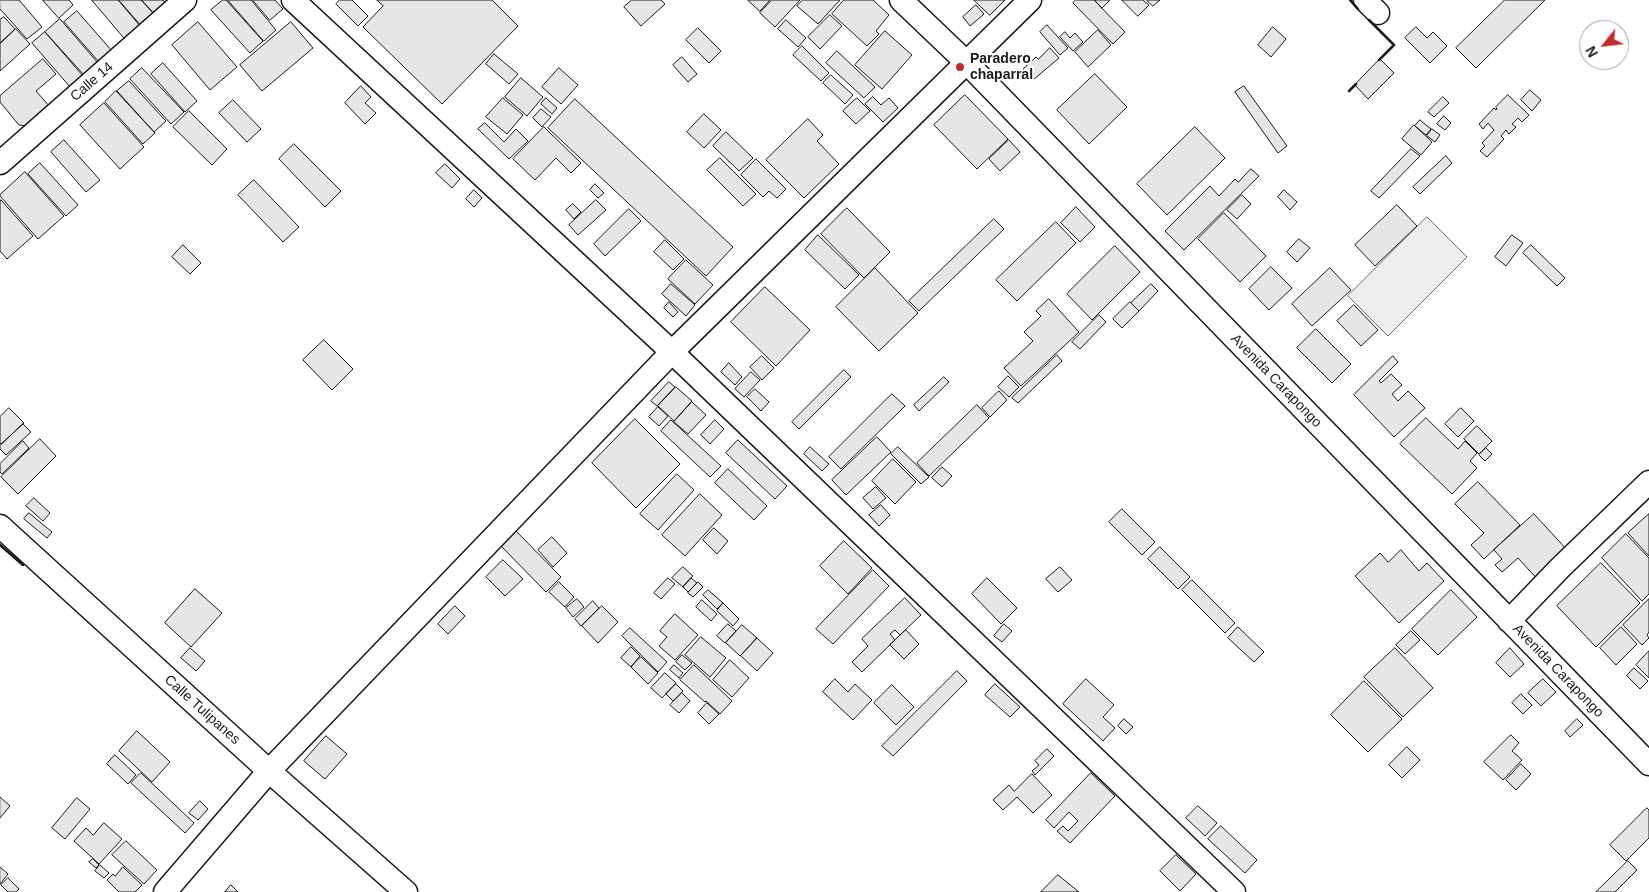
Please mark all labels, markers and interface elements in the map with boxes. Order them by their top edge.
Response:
north arrow [1579,20,1629,70]
text: N [1582,43,1601,60]
place label: Paradero chaparral [970,51,1033,84]
street label: Calle 14 [67,59,117,105]
marker: Paradero chaparral [954,61,966,73]
street label: Avenida Carapongo [1227,331,1325,431]
street label: Avenida Carapongo [1509,621,1607,721]
street label: Calle Tulipanes [161,672,243,748]

